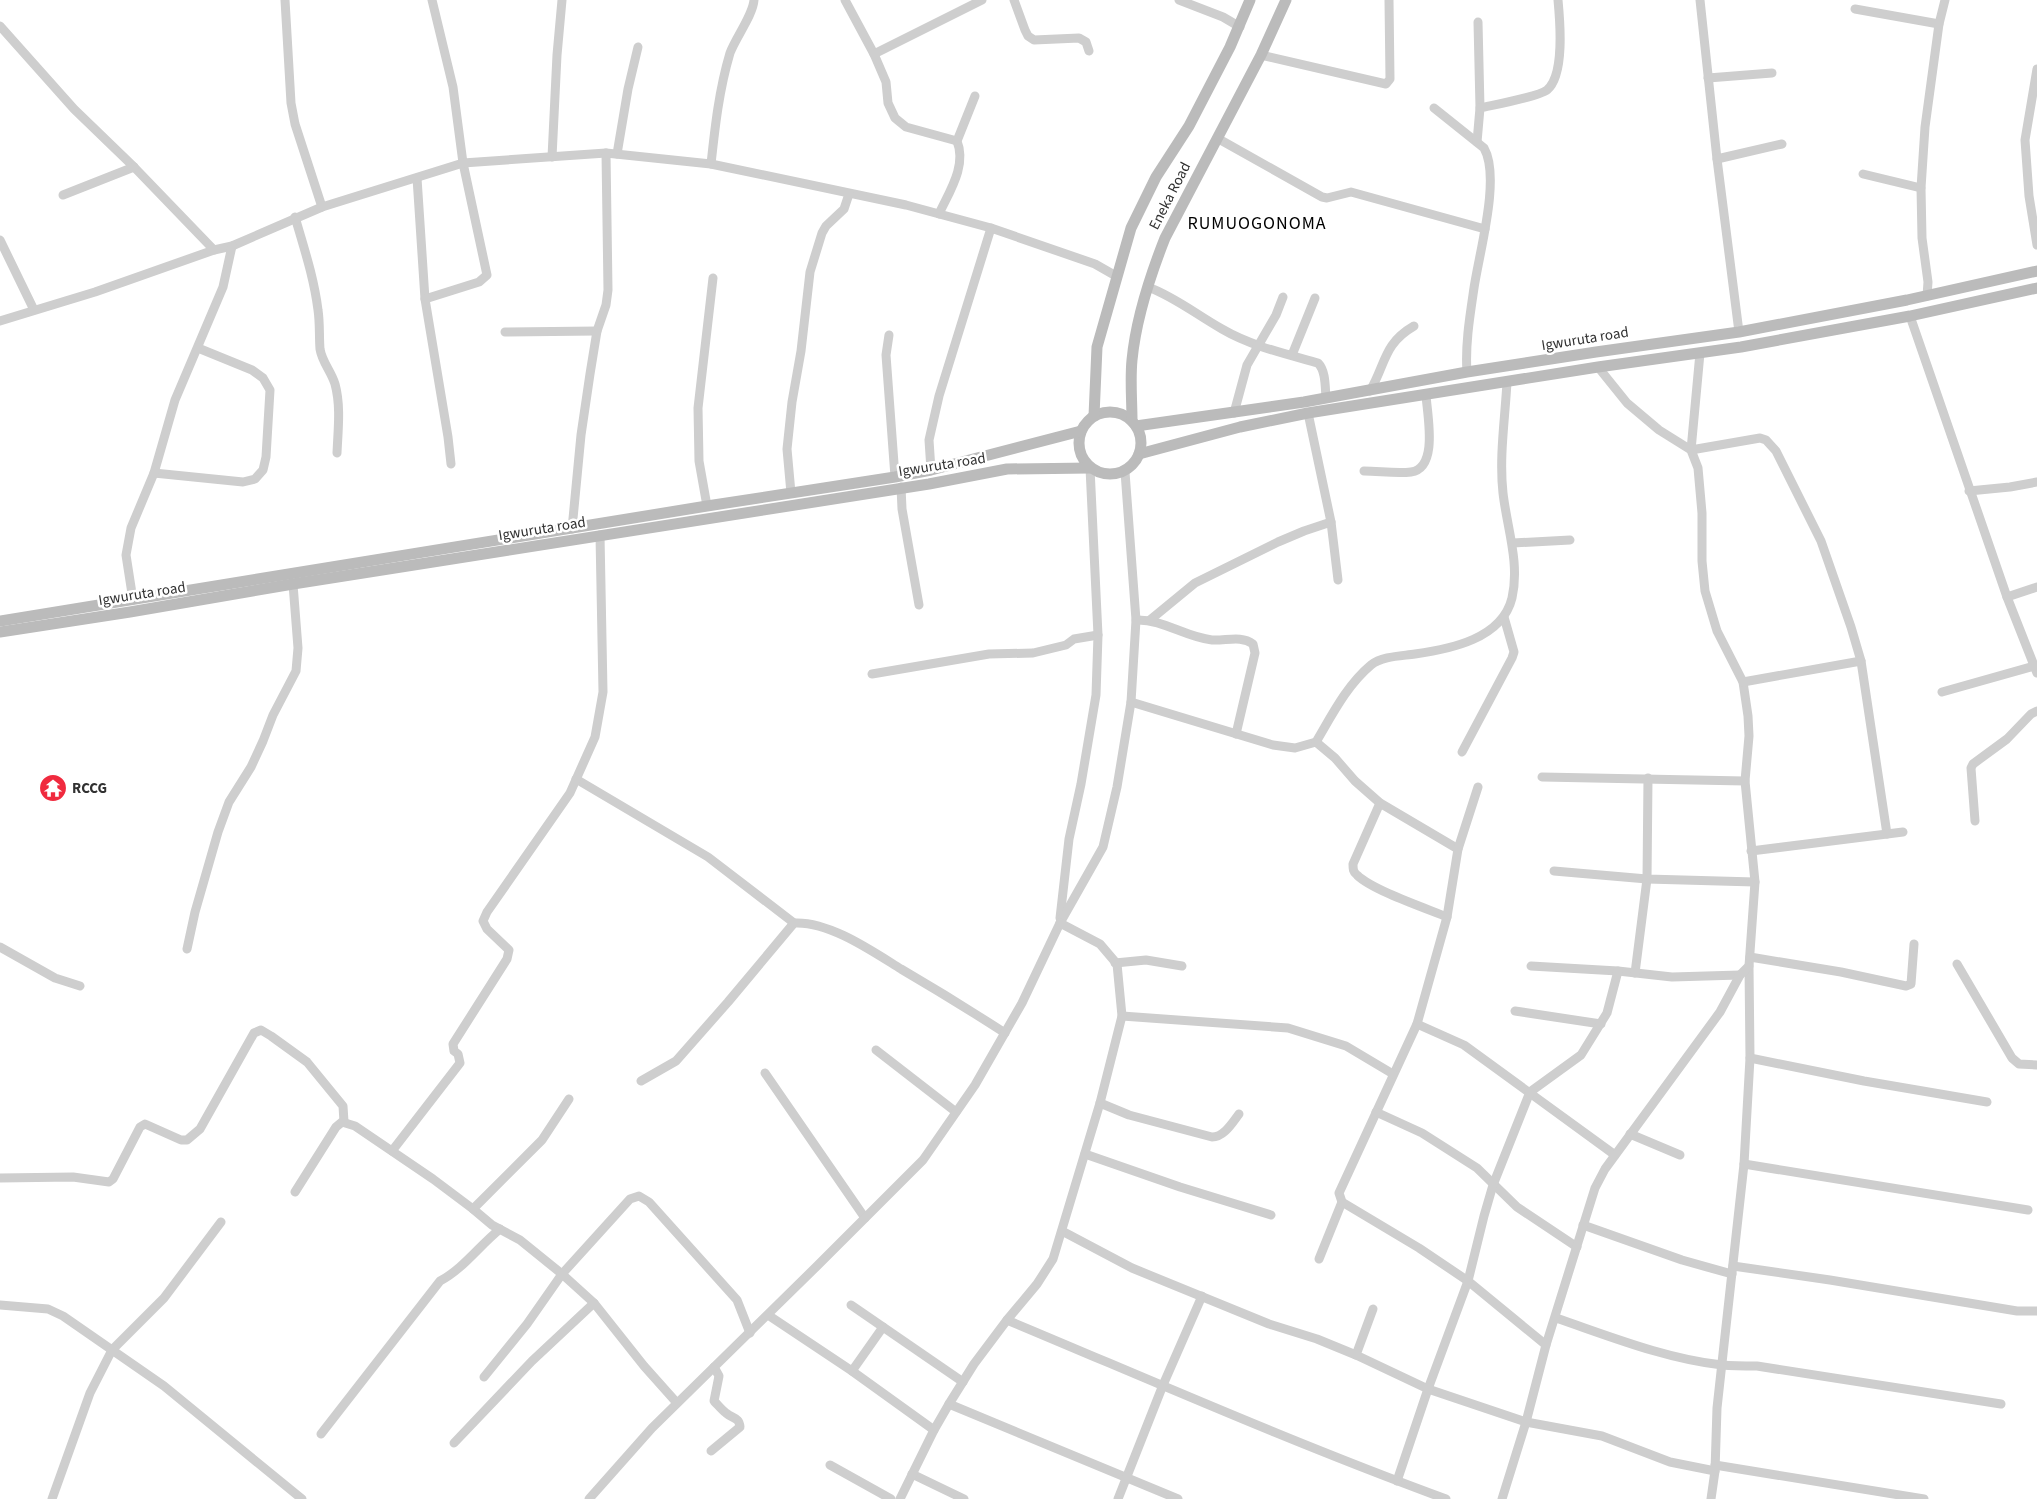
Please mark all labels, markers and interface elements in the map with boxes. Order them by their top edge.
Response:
street label: Eneka Road [1144,158,1196,234]
district label: RUMUOGONOMA [1187,211,1327,236]
street label: Igwuruta road [1540,322,1630,356]
street label: Igwuruta road [897,448,987,482]
street label: Igwuruta road [497,512,587,546]
street label: Igwuruta road [97,577,187,611]
temple icon: RCCG [38,773,68,803]
place label: RCCG [72,778,107,799]

